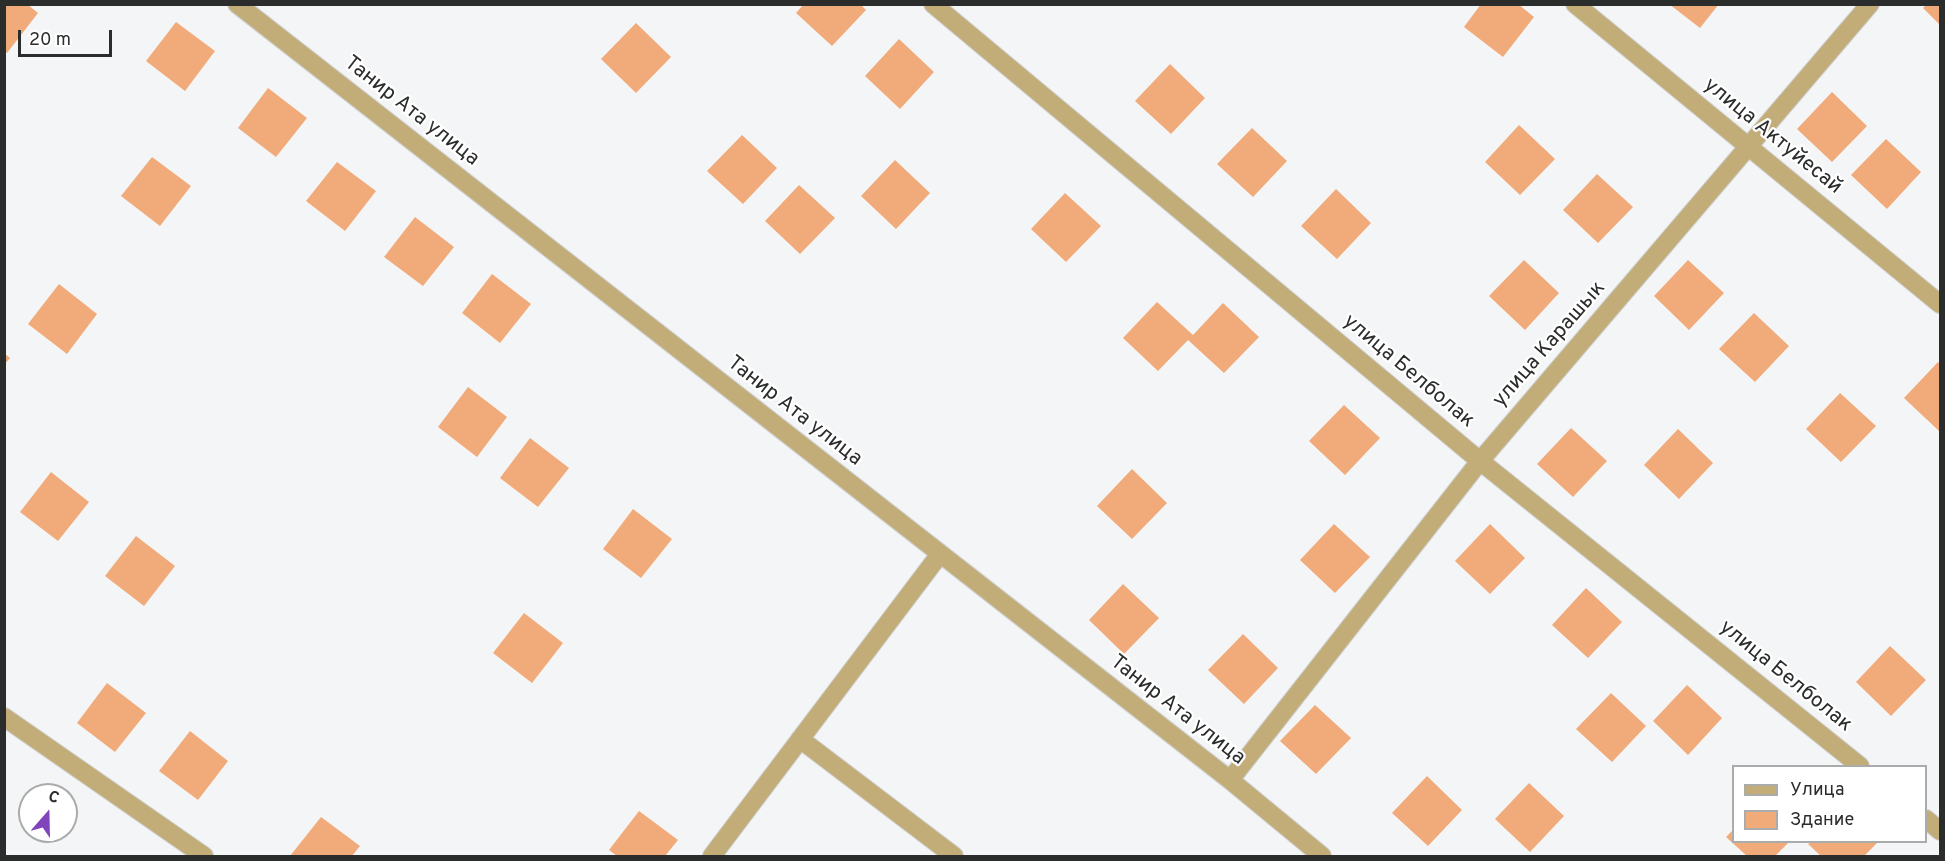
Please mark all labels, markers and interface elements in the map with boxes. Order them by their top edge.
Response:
scale bar [21,18,116,56]
text: 20 m [29,29,71,52]
street label: Танир Ата улица [339,52,483,172]
street label: улица Актуйесай [1698,73,1846,201]
street label: улица Карашык [1488,277,1612,413]
street label: улица Белболак [1337,310,1479,434]
street label: Танир Ата улица [722,352,866,472]
street label: улица Белболак [1713,616,1857,738]
street label: Танир Ата улица [1105,651,1249,771]
legend [1732,765,1927,843]
text: Улица [1790,779,1844,802]
north arrow [18,783,78,843]
text: С [45,787,62,809]
text: Здание [1790,809,1854,832]

